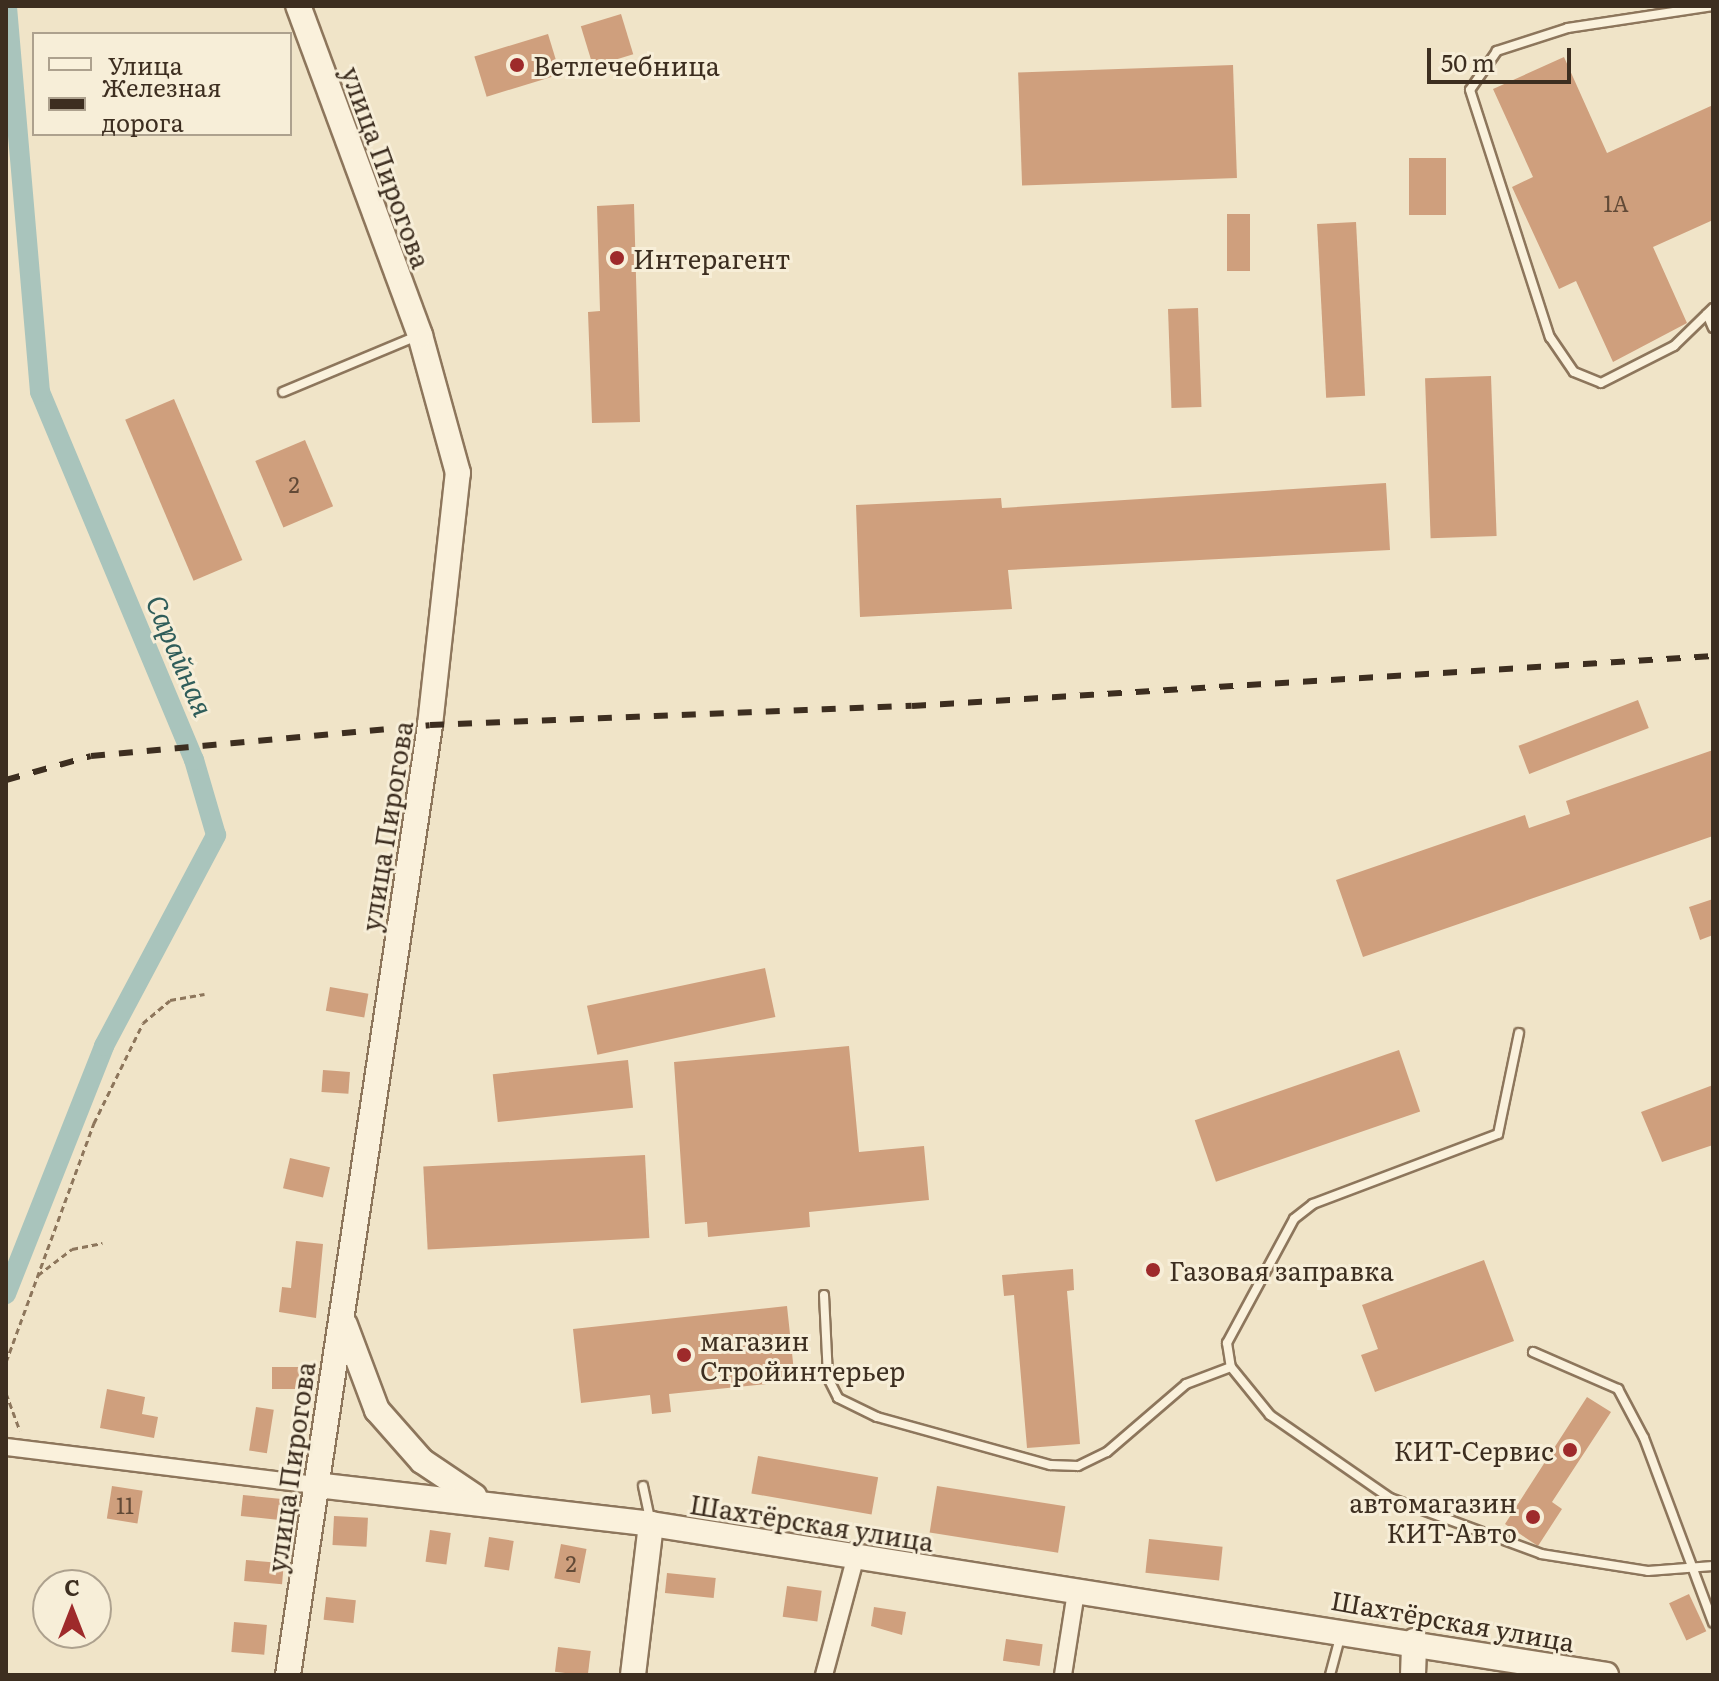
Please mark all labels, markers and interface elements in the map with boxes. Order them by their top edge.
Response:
legend [32,32,292,136]
scale bar [1431,32,1575,82]
text: 50 m [1441,44,1495,79]
text: Улица [108,47,183,82]
place label: Ветлечебница [533,49,720,81]
marker: Ветлечебница [508,56,526,74]
street label: улица Пирогова [336,62,438,272]
text: Железная дорога [102,69,221,139]
house number: 1А [1603,190,1629,216]
place label: Интерагент [633,242,790,274]
marker: Интерагент [608,249,626,267]
house number: 2 [288,471,300,497]
water label: Сарайная [141,589,221,721]
street label: улица Пирогова [354,719,418,933]
place label: Газовая заправка [1169,1254,1394,1286]
marker: Газовая заправка [1144,1261,1162,1279]
place label: магазин Стройинтерьер [700,1324,905,1386]
marker: магазин Стройинтерьер [675,1346,693,1364]
street label: улица Пирогова [260,1360,320,1574]
place label: КИТ-Сервис [1394,1434,1554,1466]
marker: КИТ-Сервис [1561,1441,1579,1459]
place label: автомагазин КИТ-Авто [1349,1486,1517,1548]
street label: Шахтёрская улица [688,1487,936,1557]
house number: 11 [116,1492,134,1518]
marker: автомагазин КИТ-Авто [1524,1508,1542,1526]
house number: 2 [565,1550,577,1576]
north arrow [32,1569,112,1649]
text: С [64,1570,80,1603]
street label: Шахтёрская улица [1329,1583,1577,1657]

